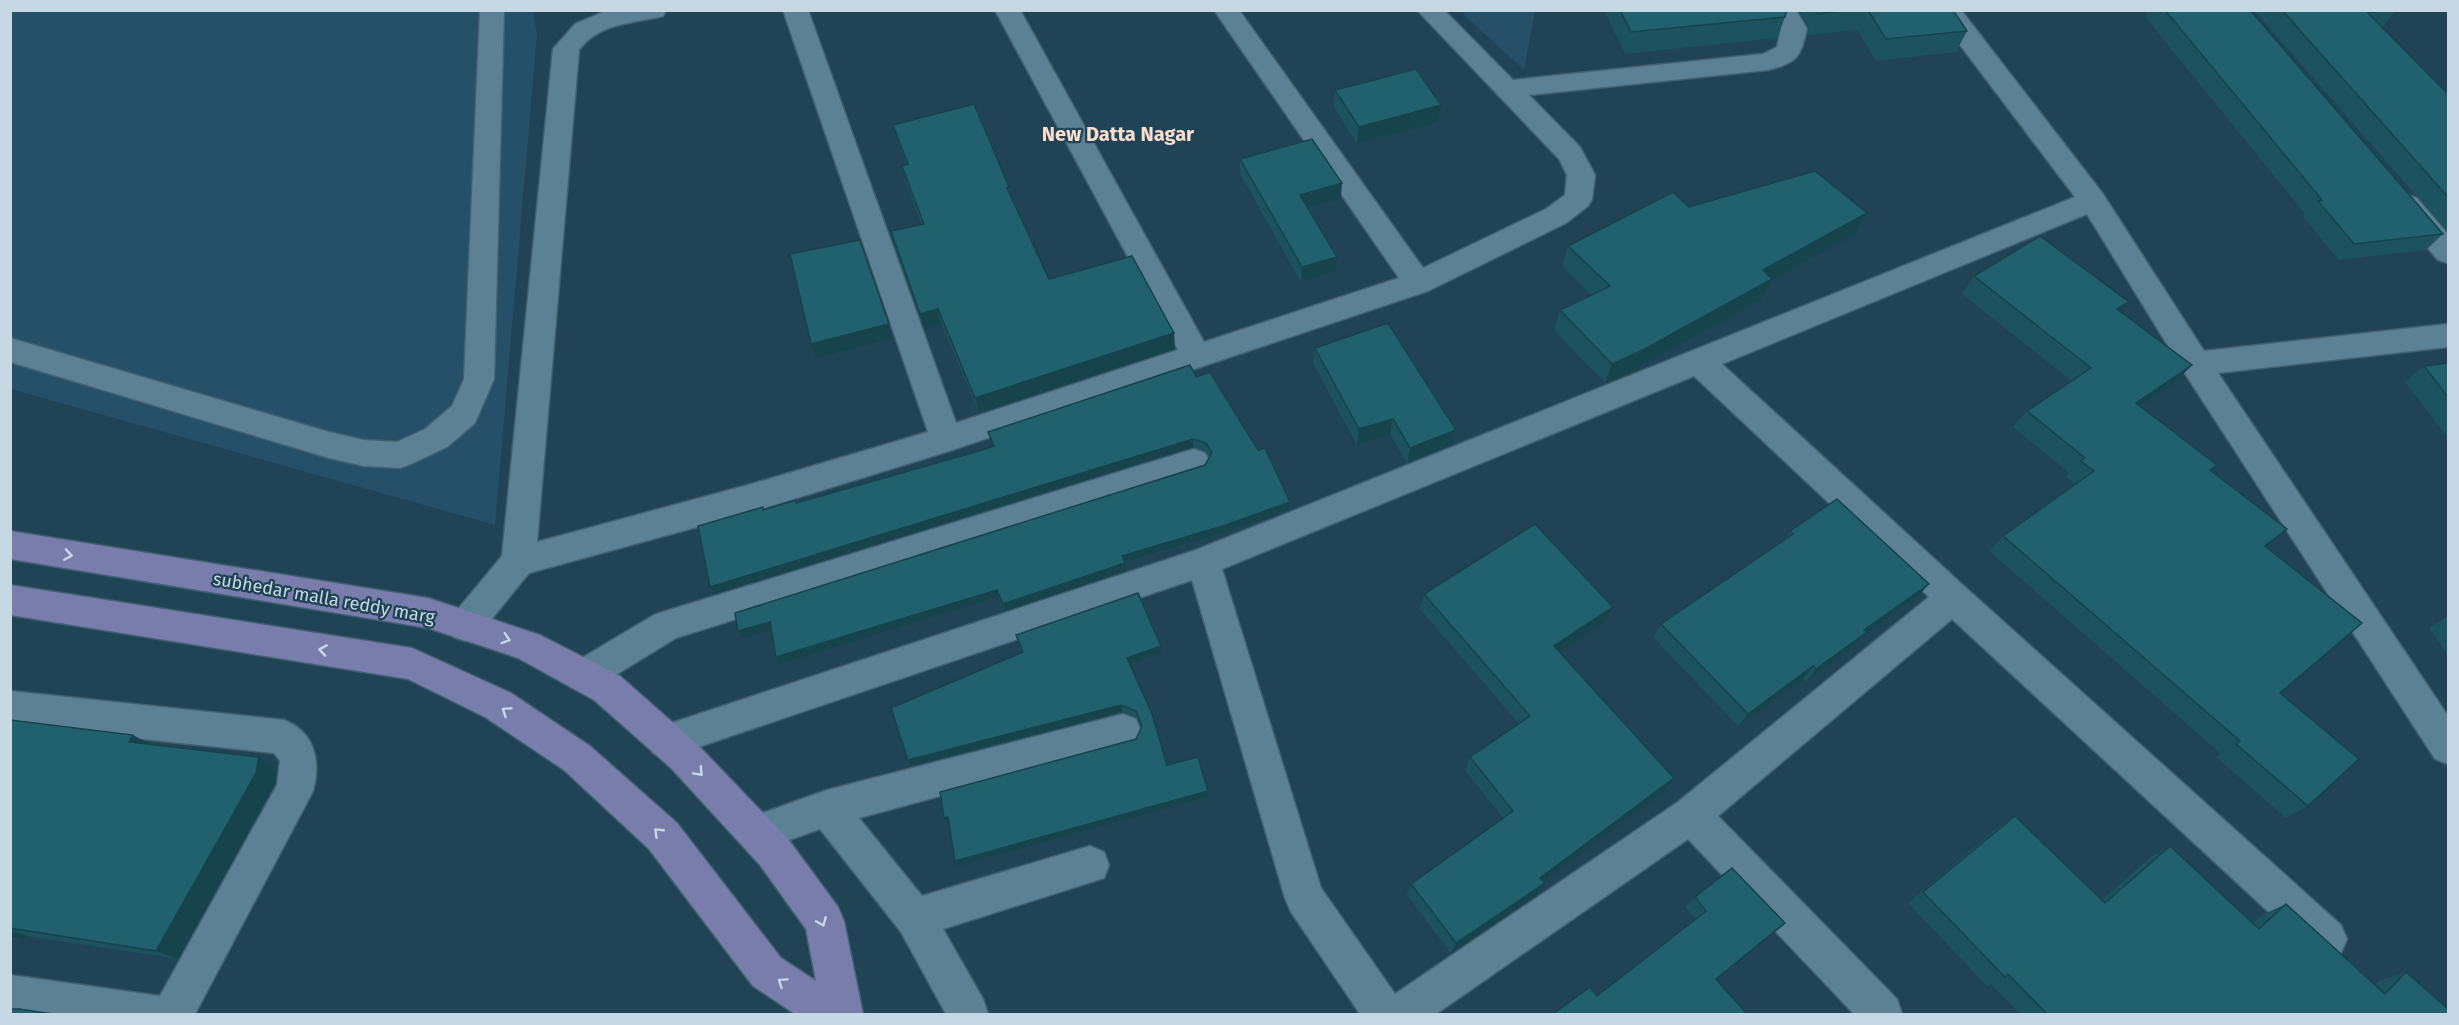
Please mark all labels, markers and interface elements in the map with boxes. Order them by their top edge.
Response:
district label: New Datta Nagar [1042,122,1195,146]
one-way arrow [64,548,73,560]
street label: subhedar malla reddy marg [211,568,437,628]
one-way arrow [500,632,511,645]
one-way arrow [319,644,328,656]
one-way arrow [502,707,513,718]
one-way arrow [692,766,703,776]
one-way arrow [655,828,665,839]
one-way arrow [815,916,827,927]
one-way arrow [777,978,788,989]

